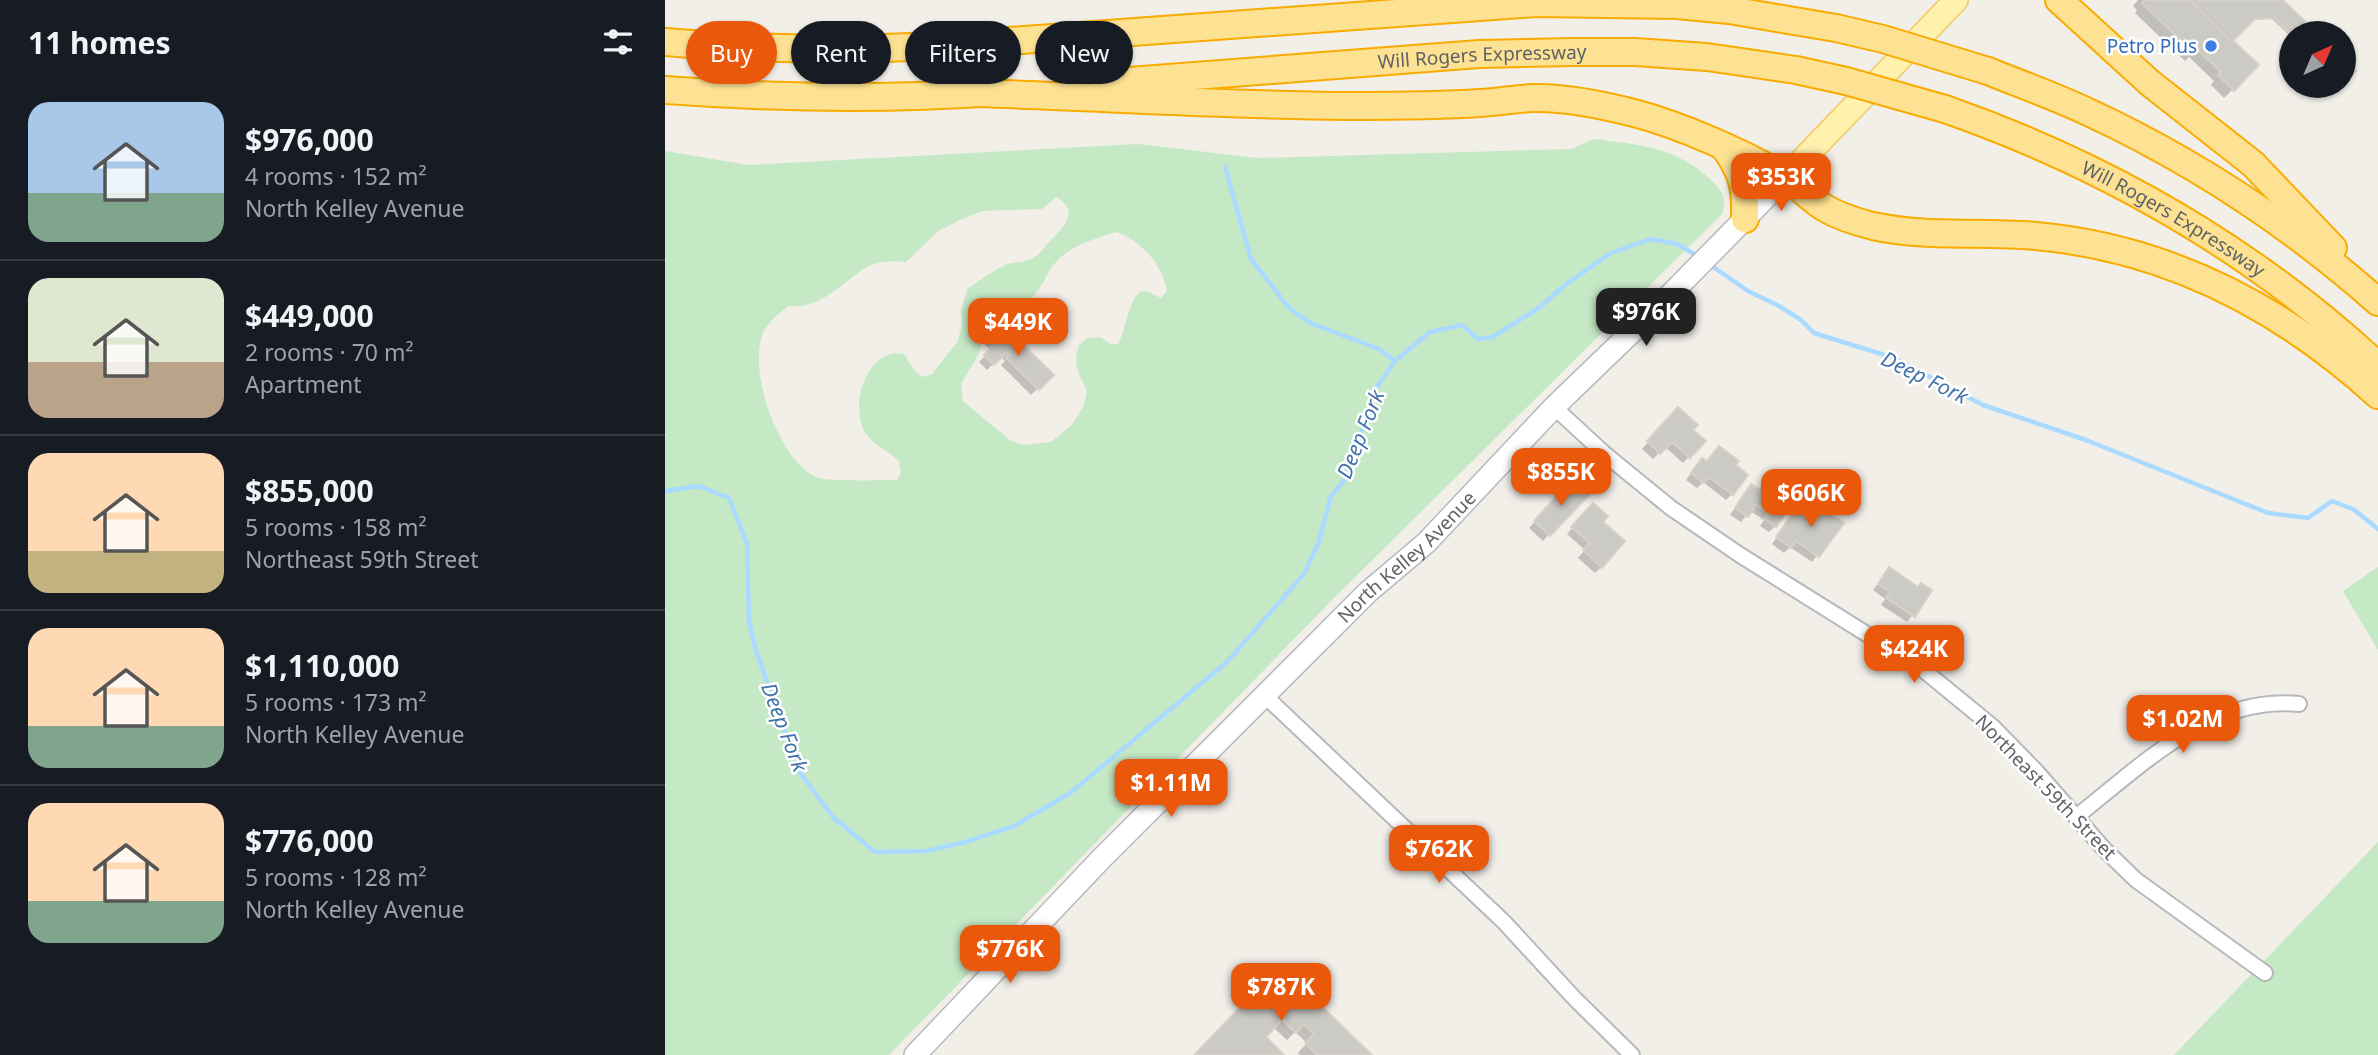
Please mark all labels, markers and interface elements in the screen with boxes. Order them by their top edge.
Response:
chip: Buy [686,21,777,84]
chip: Rent [791,21,891,84]
chip: Filters [905,21,1021,84]
chip: New [1035,21,1133,84]
north arrow [2279,21,2355,98]
map controls [2279,21,2356,98]
text: 11 homes [28,22,171,63]
icon: filters [599,23,637,61]
place label: Petro Plus [2107,33,2197,59]
marker: Petro Plus [2203,38,2219,54]
street label: Will Rogers Expressway [1377,39,1587,75]
text: $976,000 [245,119,374,160]
icon: home [84,130,168,214]
pin: $353K [1732,154,1830,213]
street label: Will Rogers Expressway [2077,154,2271,283]
text: 4 rooms · 152 m² [245,160,427,192]
text: $353K [1747,160,1815,192]
text: North Kelley Avenue [245,192,464,224]
pin: $976K [1597,288,1695,348]
text: $449,000 [245,295,374,336]
text: $976K [1612,295,1680,327]
pin: $449K [969,298,1067,358]
text: $449K [984,305,1052,337]
icon: home [84,306,168,390]
text: 2 rooms · 70 m² [245,336,414,368]
water label: Deep Fork [1877,344,1974,411]
text: Apartment [245,368,362,400]
water label: Deep Fork [1330,384,1391,482]
pin: $855K [1512,448,1610,508]
text: $855K [1527,455,1595,487]
text: $855,000 [245,470,374,511]
pin: $606K [1762,470,1860,529]
text: $606K [1777,476,1845,508]
icon: home [84,481,168,565]
street label: North Kelley Avenue [1332,485,1481,628]
text: 5 rooms · 158 m² [245,511,427,543]
text: Northeast 59th Street [245,543,479,575]
pin: $424K [1865,626,1963,685]
text: $424K [1880,632,1948,664]
text: $1,110,000 [245,645,399,686]
icon: home [84,656,168,740]
water label: Deep Fork [755,678,815,777]
text: 5 rooms · 173 m² [245,686,427,718]
pin: $1.02M [2126,696,2240,755]
text: $1.02M [2143,702,2223,734]
street label: Northeast 59th Street [1970,709,2122,866]
text: North Kelley Avenue [245,718,464,750]
pin: $1.11M [1114,760,1228,819]
text: $1.11M [1131,766,1211,798]
text: $776,000 [245,820,374,861]
pin: $762K [1390,826,1488,885]
icon: home [84,831,168,915]
text: $762K [1405,832,1473,864]
text: 5 rooms · 128 m² [245,861,427,893]
text: North Kelley Avenue [245,893,464,925]
pin: $776K [961,926,1059,985]
text: $776K [976,932,1044,964]
pin: $787K [1232,964,1330,1023]
text: $787K [1247,970,1315,1002]

